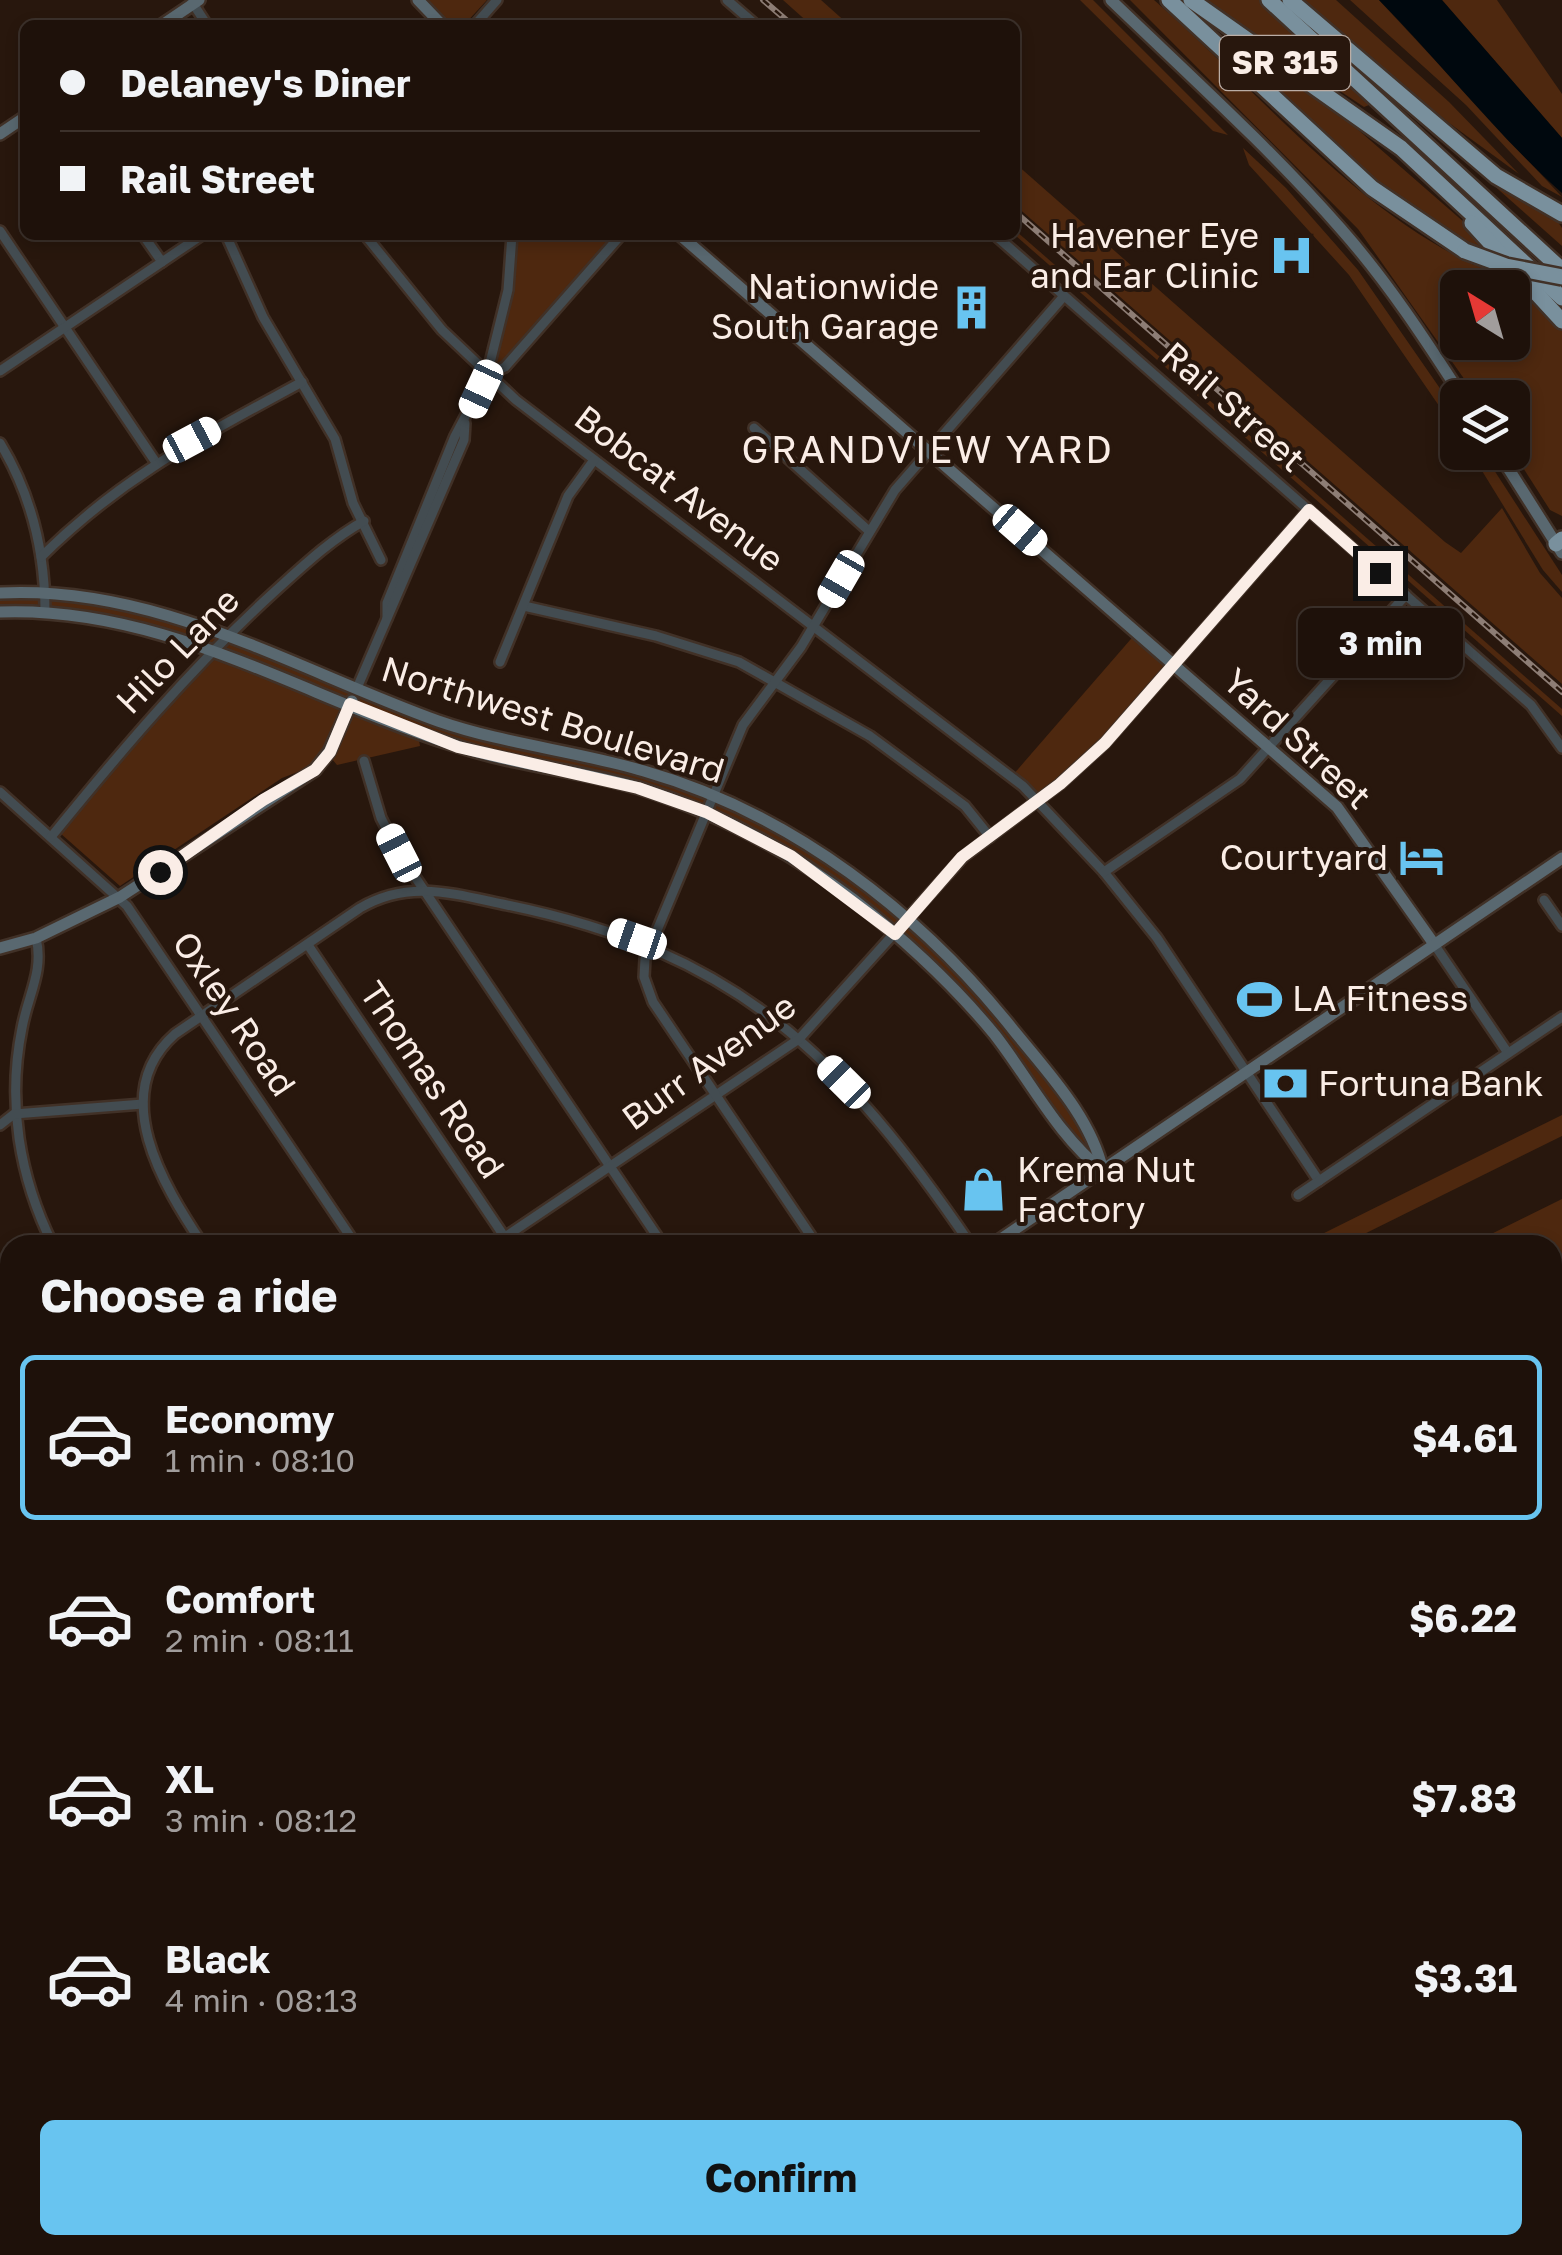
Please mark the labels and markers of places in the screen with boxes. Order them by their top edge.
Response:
place label: Havener Eye and Ear Clinic [1030,214,1259,296]
hospital icon: Havener Eye and Ear Clinic [1268,232,1316,280]
place label: Nationwide South Garage [711,265,939,347]
building icon: Nationwide South Garage [948,283,996,331]
hotel icon: Courtyard [1397,834,1445,882]
place label: Courtyard [1220,836,1388,878]
sports icon: LA Fitness [1235,975,1283,1023]
place label: LA Fitness [1292,977,1468,1019]
bank icon: Fortuna Bank [1261,1060,1309,1108]
place label: Fortuna Bank [1318,1062,1544,1104]
place label: Krema Nut Factory [1017,1148,1196,1230]
shop icon: Krema Nut Factory [960,1166,1008,1214]

